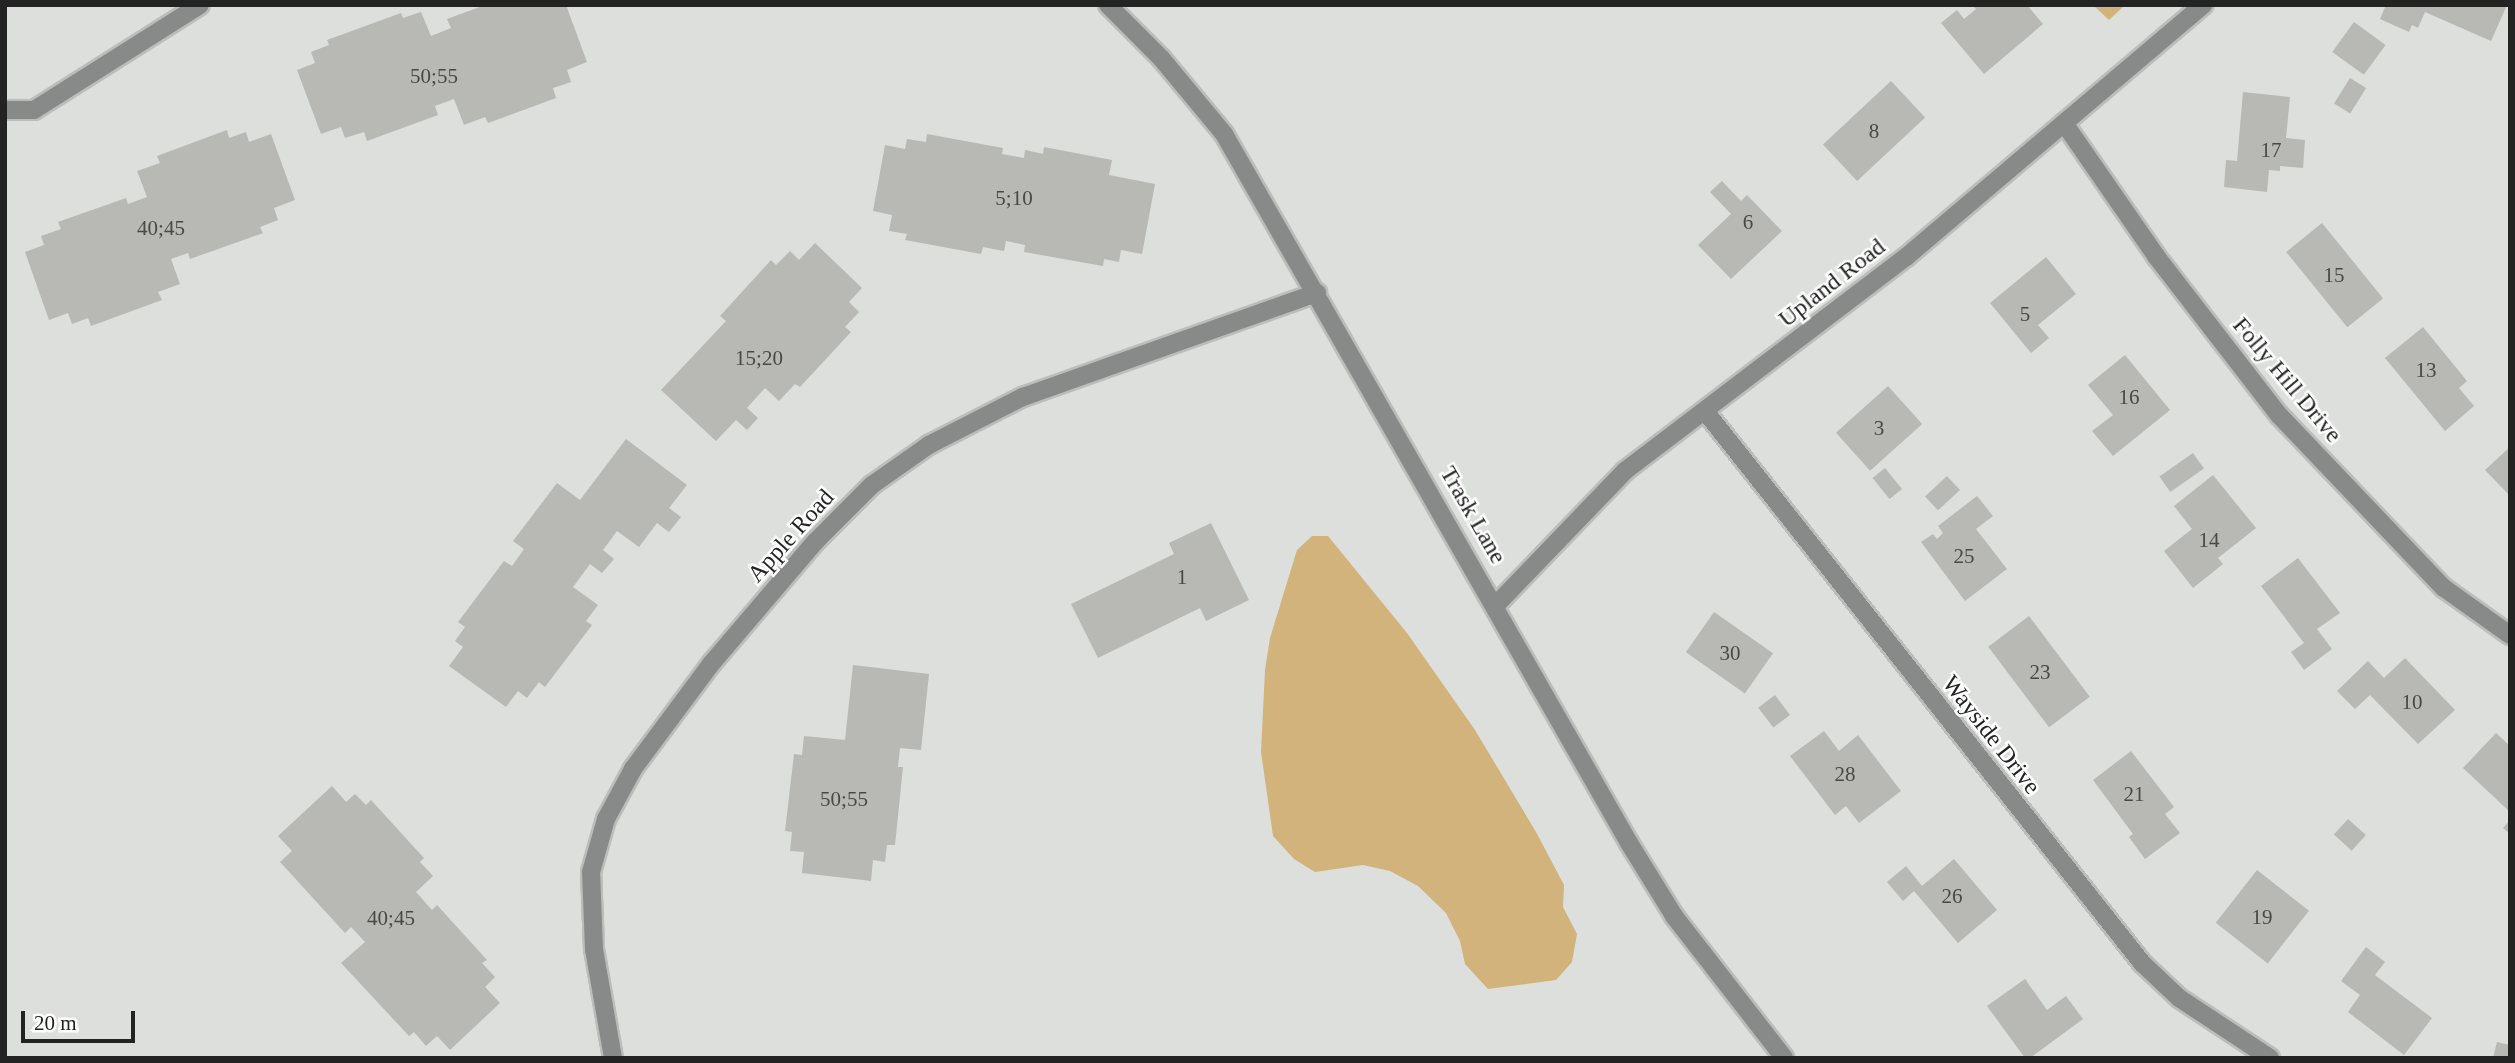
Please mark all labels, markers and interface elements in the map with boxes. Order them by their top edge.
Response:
house number: 50;55 [410,63,458,89]
house number: 8 [1869,118,1879,144]
house number: 17 [2260,137,2282,163]
house number: 5;10 [995,185,1033,211]
house number: 6 [1743,209,1753,235]
house number: 40;45 [137,215,185,241]
street label: Upland Road [1773,232,1891,334]
house number: 15 [2324,262,2344,288]
house number: 5 [2020,301,2030,327]
street label: Folly Hill Drive [2226,312,2348,448]
house number: 15;20 [735,345,783,371]
house number: 13 [2416,357,2436,383]
house number: 16 [2118,384,2140,410]
house number: 3 [1874,415,1884,441]
street label: Trask Lane [1434,461,1512,569]
street label: Apple Road [742,484,840,588]
house number: 14 [2198,527,2220,553]
house number: 25 [1954,543,1974,569]
house number: 1 [1177,564,1187,590]
house number: 30 [1720,640,1740,666]
house number: 23 [2030,659,2050,685]
street label: Wayside Drive [1936,670,2046,800]
house number: 10 [2402,689,2422,715]
house number: 28 [1834,761,1856,787]
house number: 21 [2124,781,2144,807]
house number: 50;55 [820,786,868,812]
house number: 26 [1941,883,1962,909]
house number: 19 [2252,904,2272,930]
house number: 40;45 [367,905,415,931]
scale bar [24,996,138,1040]
text: 20 m [34,1011,77,1035]

